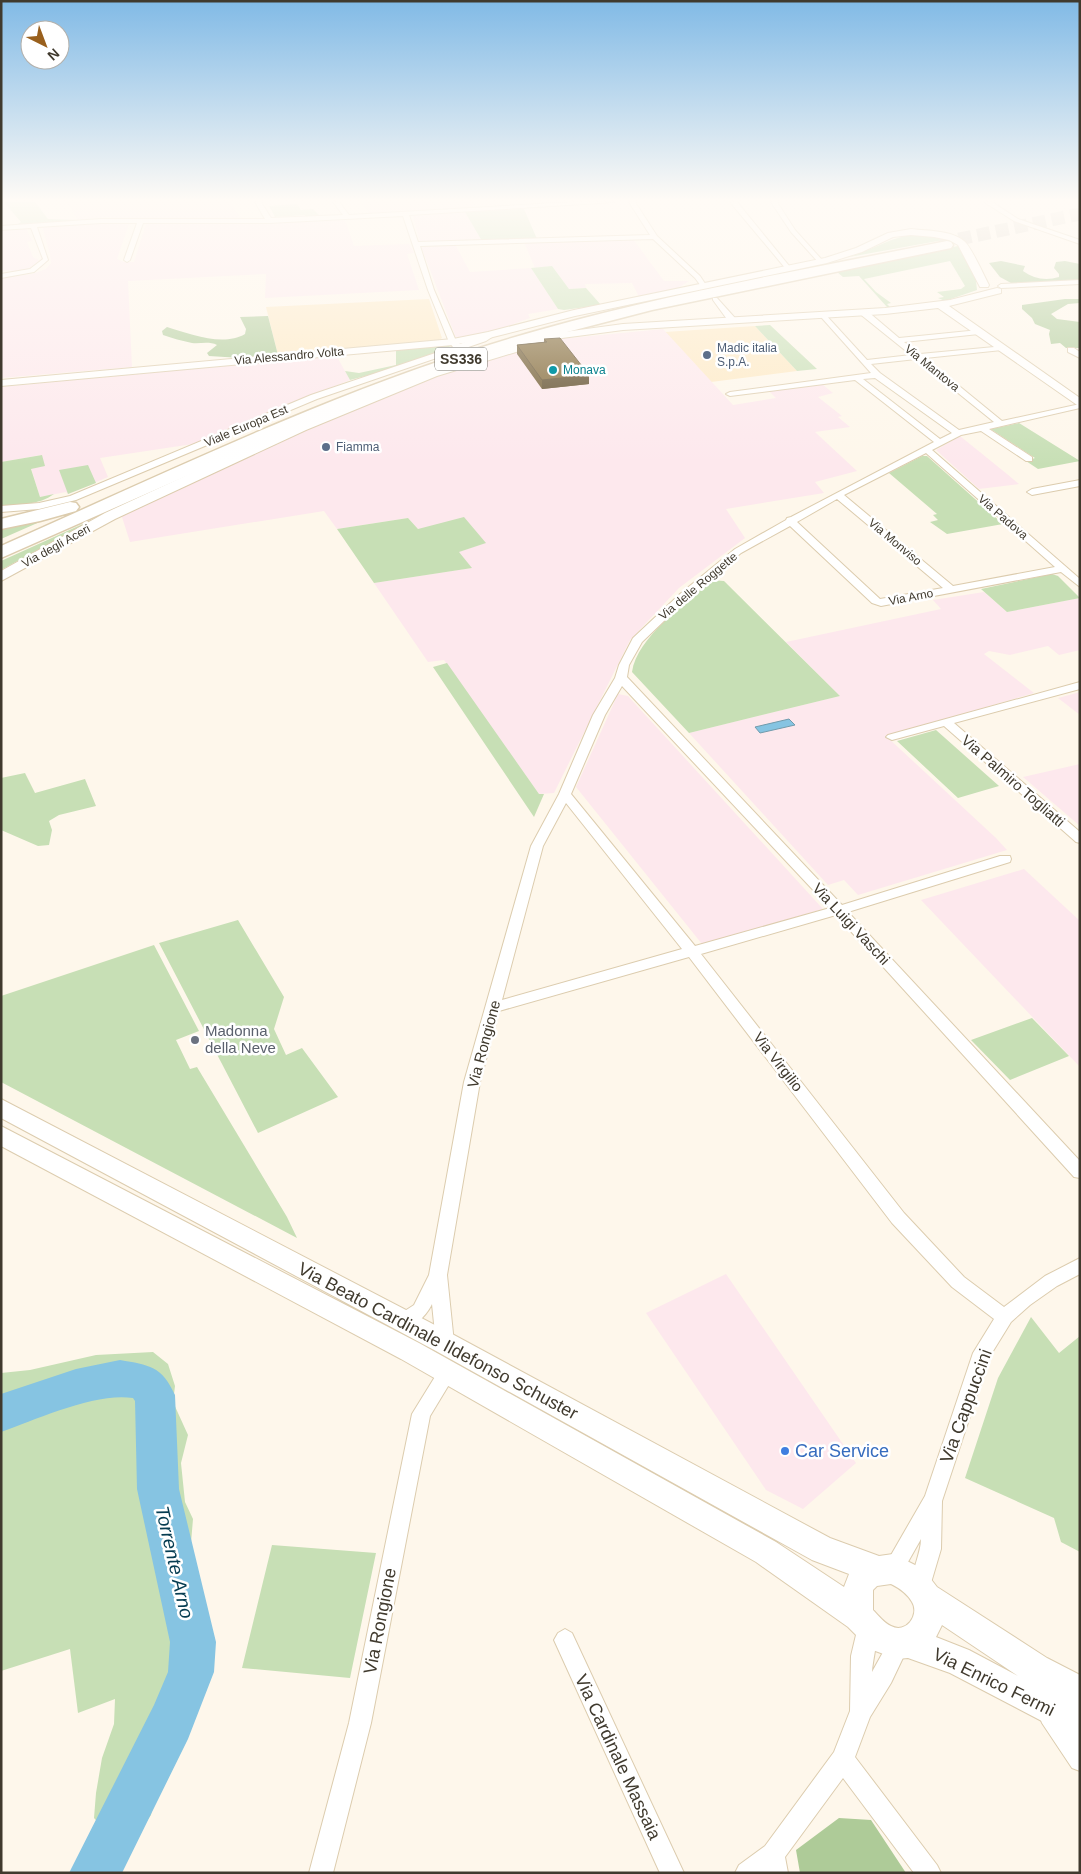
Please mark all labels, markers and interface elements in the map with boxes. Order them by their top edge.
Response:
north arrow [20,20,70,70]
text: N [45,45,63,64]
place label: Madic italia S.p.A. [717,341,777,369]
street label: Via Mantova [902,342,962,395]
street label: Via Alessandro Volta [234,344,345,368]
road number: SS336 [435,348,487,370]
marker: Madic italia S.p.A. [701,349,713,361]
place label: Monava [563,363,606,377]
marker: Monava [547,364,559,376]
street label: Viale Europa Est [202,402,290,450]
place label: Fiamma [336,440,380,454]
marker: Fiamma [320,441,332,453]
street label: Via Padova [975,492,1031,543]
street label: Via Monviso [866,516,925,569]
street label: Via degli Aceri [19,521,93,571]
street label: Via delle Roggette [656,549,740,623]
street label: Via Arno [888,586,935,608]
street label: Via Palmiro Togliatti [958,731,1068,830]
street label: Via Luigi Vaschi [809,879,894,968]
street label: Via Rongione [464,998,503,1089]
place label: Madonna della Neve [205,1022,276,1056]
street label: Via Virgilio [750,1029,807,1095]
marker: Madonna della Neve [189,1034,201,1046]
street label: Via Beato Cardinale Ildefonso Schuster [295,1258,581,1424]
street label: Via Cappuccini [936,1346,996,1466]
place label: Car Service [795,1441,889,1461]
marker: Car Service [779,1445,791,1457]
water label: Torrente Arno [151,1504,198,1620]
street label: Via Rongione [360,1566,400,1676]
street label: Via Enrico Fermi [930,1644,1058,1720]
street label: Via Cardinale Massaia [571,1671,665,1844]

